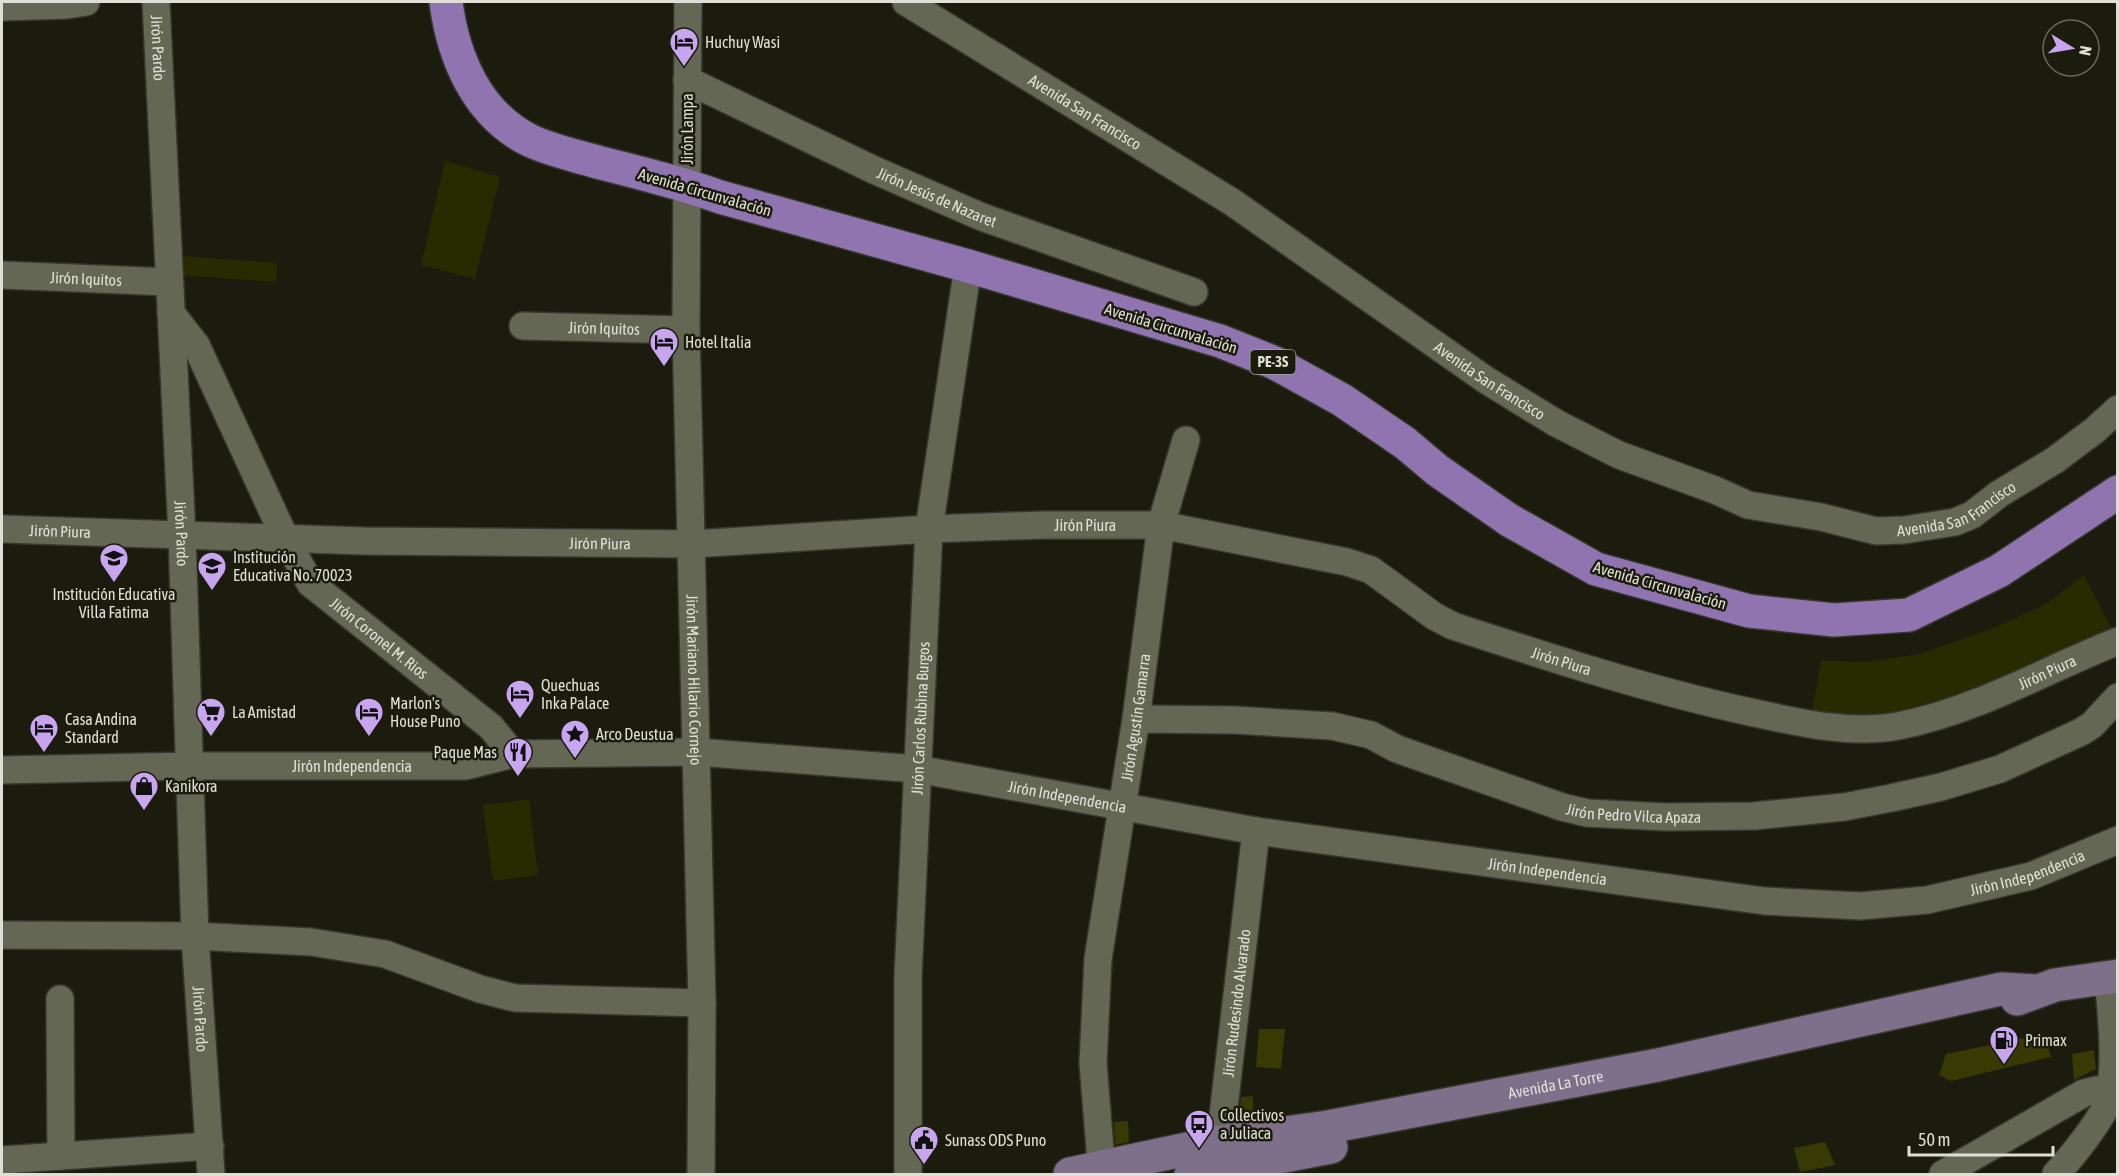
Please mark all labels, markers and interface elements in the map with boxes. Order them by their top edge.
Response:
street label: Jirón Pardo [148,15,169,81]
north arrow [2041,18,2101,78]
hotel icon: Huchuy Wasi [668,26,700,68]
place label: Huchuy Wasi [705,33,780,52]
text: N [2076,45,2095,57]
street label: Avenida San Francisco [1025,70,1145,153]
street label: Jirón Lampa [678,93,697,165]
street label: Jirón Jesús de Nazaret [874,163,999,231]
street label: Avenida Circunvalación [636,164,774,220]
street label: Jirón Iquitos [50,268,123,289]
street label: Avenida Circunvalación [1103,299,1239,357]
street label: Jirón Iquitos [568,318,640,338]
hotel icon: Hotel Italia [648,326,680,368]
place label: Hotel Italia [685,333,751,351]
street label: Avenida San Francisco [1431,338,1549,423]
road number: PE-3S [1250,350,1296,374]
street label: Avenida San Francisco [1897,477,2019,539]
street label: Jirón Pardo [171,500,192,567]
street label: Jirón Piura [1054,516,1116,534]
street label: Jirón Piura [29,521,91,541]
street label: Jirón Piura [569,534,631,552]
school or university icon: Institución Educativa Villa Fatima [98,542,130,584]
place label: Institución Educativa No. 70023 [233,548,352,584]
school or university icon: Institución Educativa No. 70023 [196,550,228,592]
street label: Avenida Circunvalación [1591,557,1729,613]
place label: Institución Educativa Villa Fatima [53,585,175,621]
street label: Jirón Coronel M. Rios [327,594,432,683]
street label: Jirón Mariano Hilario Cornejo [683,594,705,766]
street label: Jirón Carlos Rubina Burgos [908,641,933,795]
street label: Jirón Piura [1529,643,1594,679]
street label: Jirón Piura [2015,651,2079,693]
street label: Jirón Agustín Gamarra [1117,652,1153,783]
place label: Quechuas Inka Palace [541,676,609,712]
hotel icon: Quechuas Inka Palace [504,678,536,720]
place label: Marlon's House Puno [390,694,461,730]
supermarket icon: La Amistad [195,696,227,738]
hotel icon: Marlon's House Puno [353,696,385,738]
place label: La Amistad [232,703,296,721]
place label: Casa Andina Standard [65,710,137,746]
hotel icon: Casa Andina Standard [28,712,60,754]
place icon: Arco Deustua [559,718,591,760]
place label: Arco Deustua [596,725,674,743]
restaurant icon: Paque Mas [502,736,534,778]
place label: Paque Mas [433,743,497,762]
street label: Jirón Independencia [292,757,412,776]
shop icon: Kanikora [128,770,160,812]
place label: Kanikora [165,777,217,795]
street label: Jirón Independencia [1007,777,1128,816]
street label: Jirón Pedro Vilca Apaza [1564,799,1701,827]
street label: Jirón Independencia [1968,846,2087,899]
street label: Jirón Independencia [1487,854,1608,888]
street label: Jirón Rudesindo Alvarado [1219,928,1254,1078]
street label: Jirón Pardo [189,985,212,1052]
fuel station icon: Primax [1988,1024,2020,1066]
place label: Primax [2025,1031,2067,1049]
street label: Avenida La Torre [1507,1066,1605,1102]
place label: Collectivos a Juliaca [1220,1106,1284,1142]
bus stop icon: Collectivos a Juliaca [1183,1108,1215,1150]
scale bar [1909,1119,2053,1157]
public building icon: Sunass ODS Puno [908,1124,940,1166]
text: 50 m [1918,1129,1950,1150]
place label: Sunass ODS Puno [945,1131,1046,1149]

